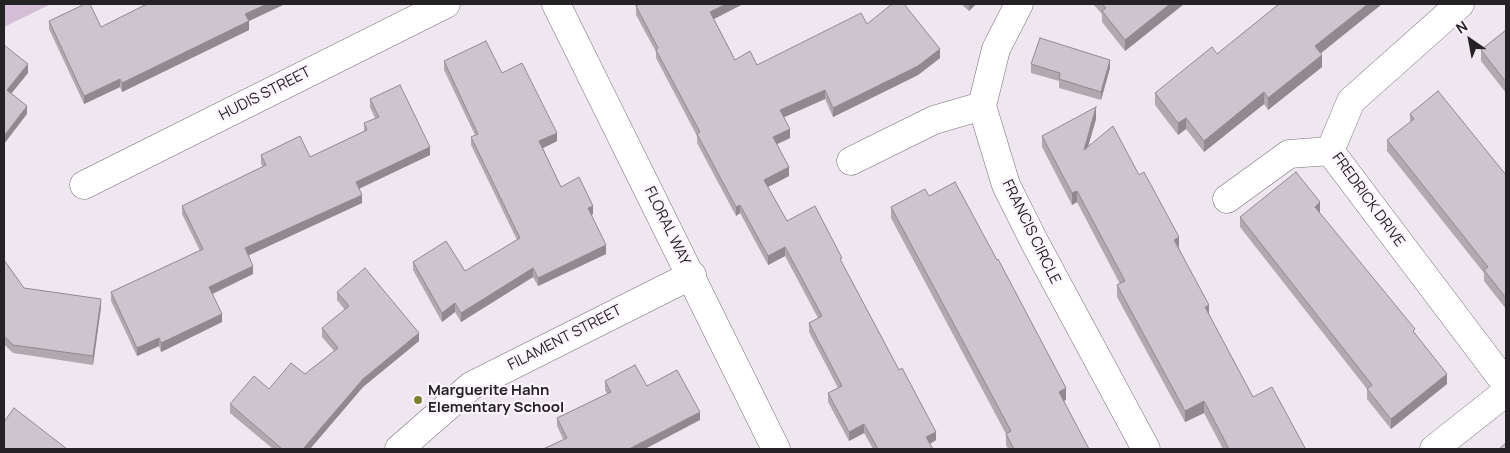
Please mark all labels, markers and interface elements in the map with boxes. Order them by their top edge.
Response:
north arrow [1445,15,1495,65]
text: N [1452,16,1471,38]
street label: HUDIS STREET [216,63,314,125]
street label: FREDRICK DRIVE [1328,149,1408,251]
street label: FRANCIS CIRCLE [998,177,1064,287]
street label: FLORAL WAY [640,184,694,268]
street label: FILAMENT STREET [505,302,625,374]
place label: Marguerite Hahn Elementary School [428,382,564,417]
marker: Marguerite Hahn Elementary School [412,394,424,406]

